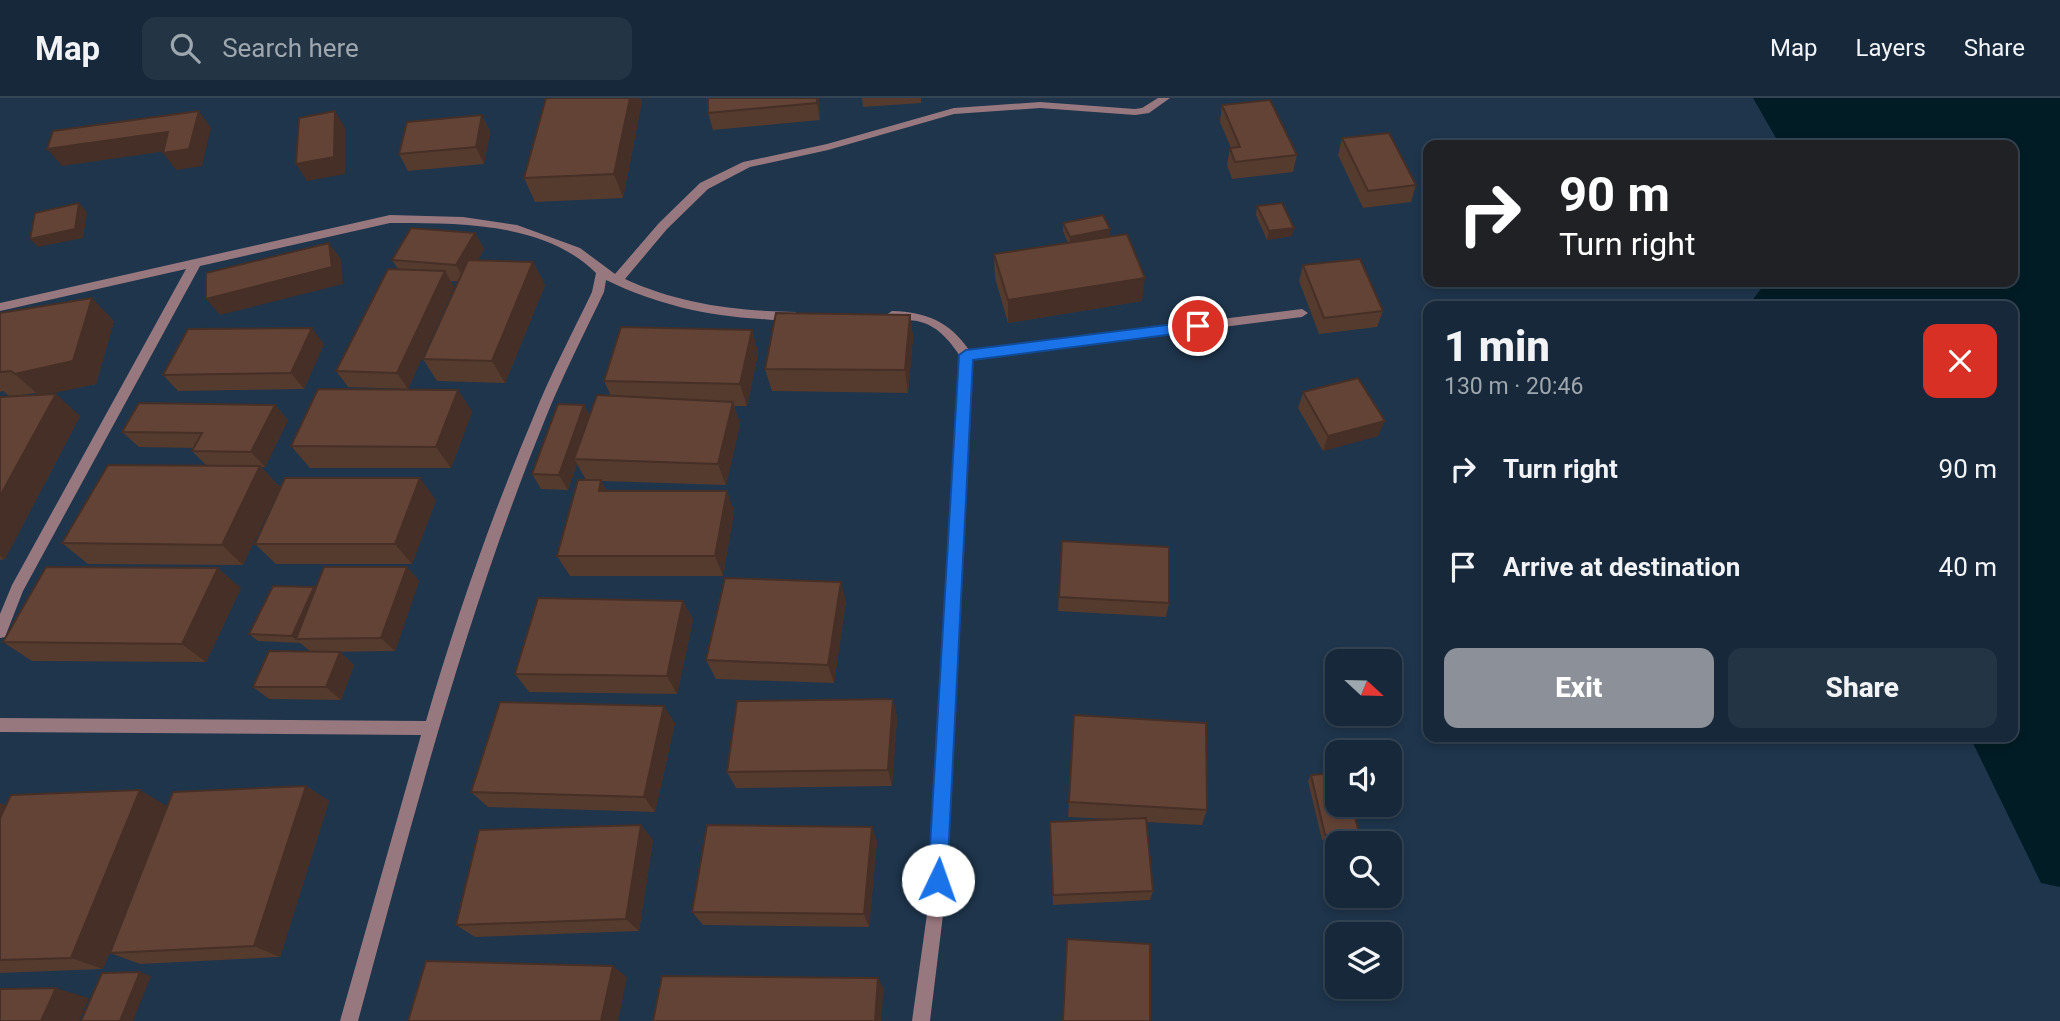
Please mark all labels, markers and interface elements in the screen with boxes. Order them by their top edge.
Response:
search box [142,17,632,80]
text: Map [35,29,100,68]
icon: search [166,29,204,67]
text: Search here [222,33,359,63]
text: Map [1770,34,1818,62]
text: Layers [1856,34,1926,62]
text: Share [1964,34,2025,62]
text: 90 m [1559,166,1670,223]
icon: right [1444,168,1535,259]
text: Turn right [1559,225,1695,263]
pin [1168,296,1228,356]
icon: arrive [1179,307,1217,345]
text: 1 min [1444,322,1550,371]
button: close [1923,324,1997,398]
text: 130 m · 20:46 [1444,373,1583,400]
icon: right [1444,450,1482,488]
text: Turn right [1503,454,1618,484]
text: 90 m [1939,454,1997,484]
icon: arrive [1444,548,1482,586]
text: Arrive at destination [1503,552,1740,582]
text: 40 m [1939,552,1997,582]
button: Exit [1444,648,1714,728]
button: Share [1728,648,1997,728]
north arrow [1325,649,1402,726]
map controls [1325,649,1402,999]
button: sound [1325,740,1402,817]
button: search [1325,831,1402,908]
position arrow [901,843,975,917]
button: layers [1325,922,1402,999]

